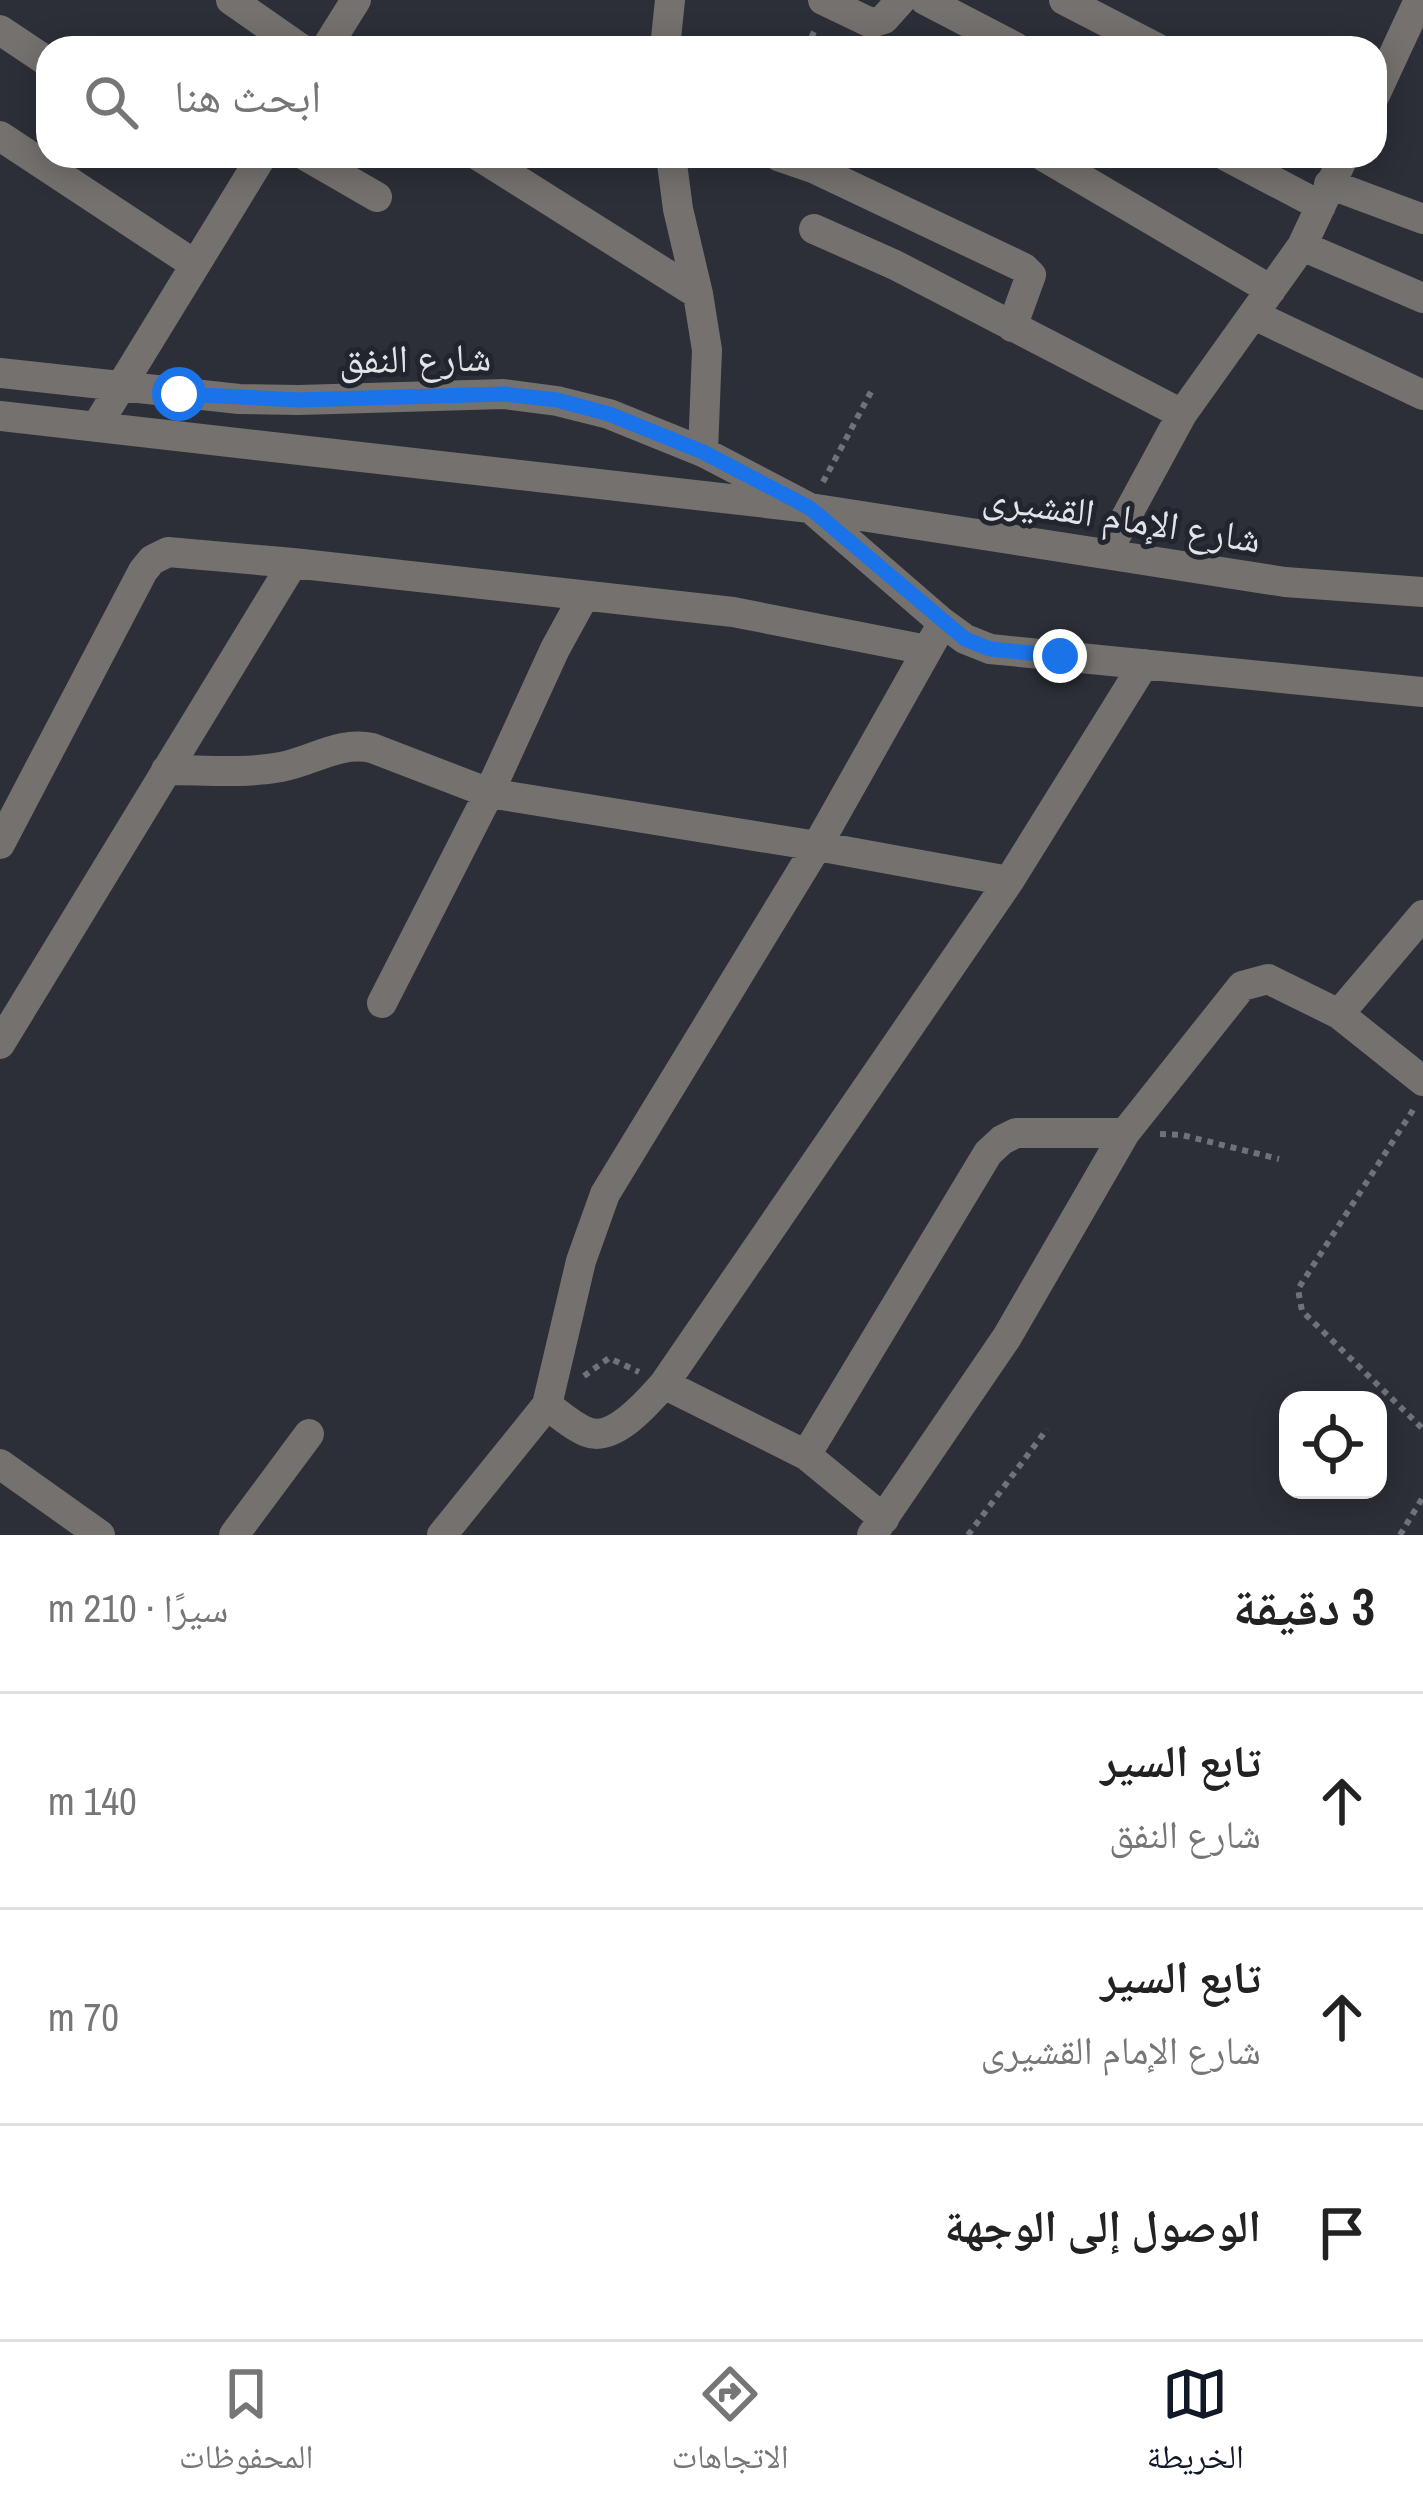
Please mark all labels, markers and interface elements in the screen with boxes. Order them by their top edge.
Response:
search box [36,36,1387,168]
text: ابحث هنا [174,65,321,126]
icon: search [78,69,144,135]
street label: شارع النفق [339,331,491,385]
route start [152,367,206,421]
street label: شارع الإمام القشيرى [979,469,1265,566]
route end [1033,629,1087,683]
map controls [1279,1391,1387,1499]
button: locate [1279,1391,1387,1499]
text: 3 دقيقة [1233,1572,1375,1641]
text: سيرًا · 210 m [48,1582,228,1634]
text: تابع السير [1101,1730,1261,1791]
icon: ahead [1309,1768,1375,1834]
text: 140 m [48,1775,137,1827]
text: شارع النفق [1109,1808,1261,1860]
text: تابع السير [1101,1946,1261,2007]
icon: ahead [1309,1984,1375,2050]
text: 70 m [48,1991,119,2043]
text: شارع الإمام القشيرى [980,2024,1261,2076]
text: الوصول إلى الوجهة [945,2195,1261,2256]
icon: arrive [1309,2200,1375,2266]
tab: المحفوظات [179,2361,313,2489]
tab: الاتجاهات [671,2361,789,2489]
tab: الخريطة [1147,2361,1244,2489]

